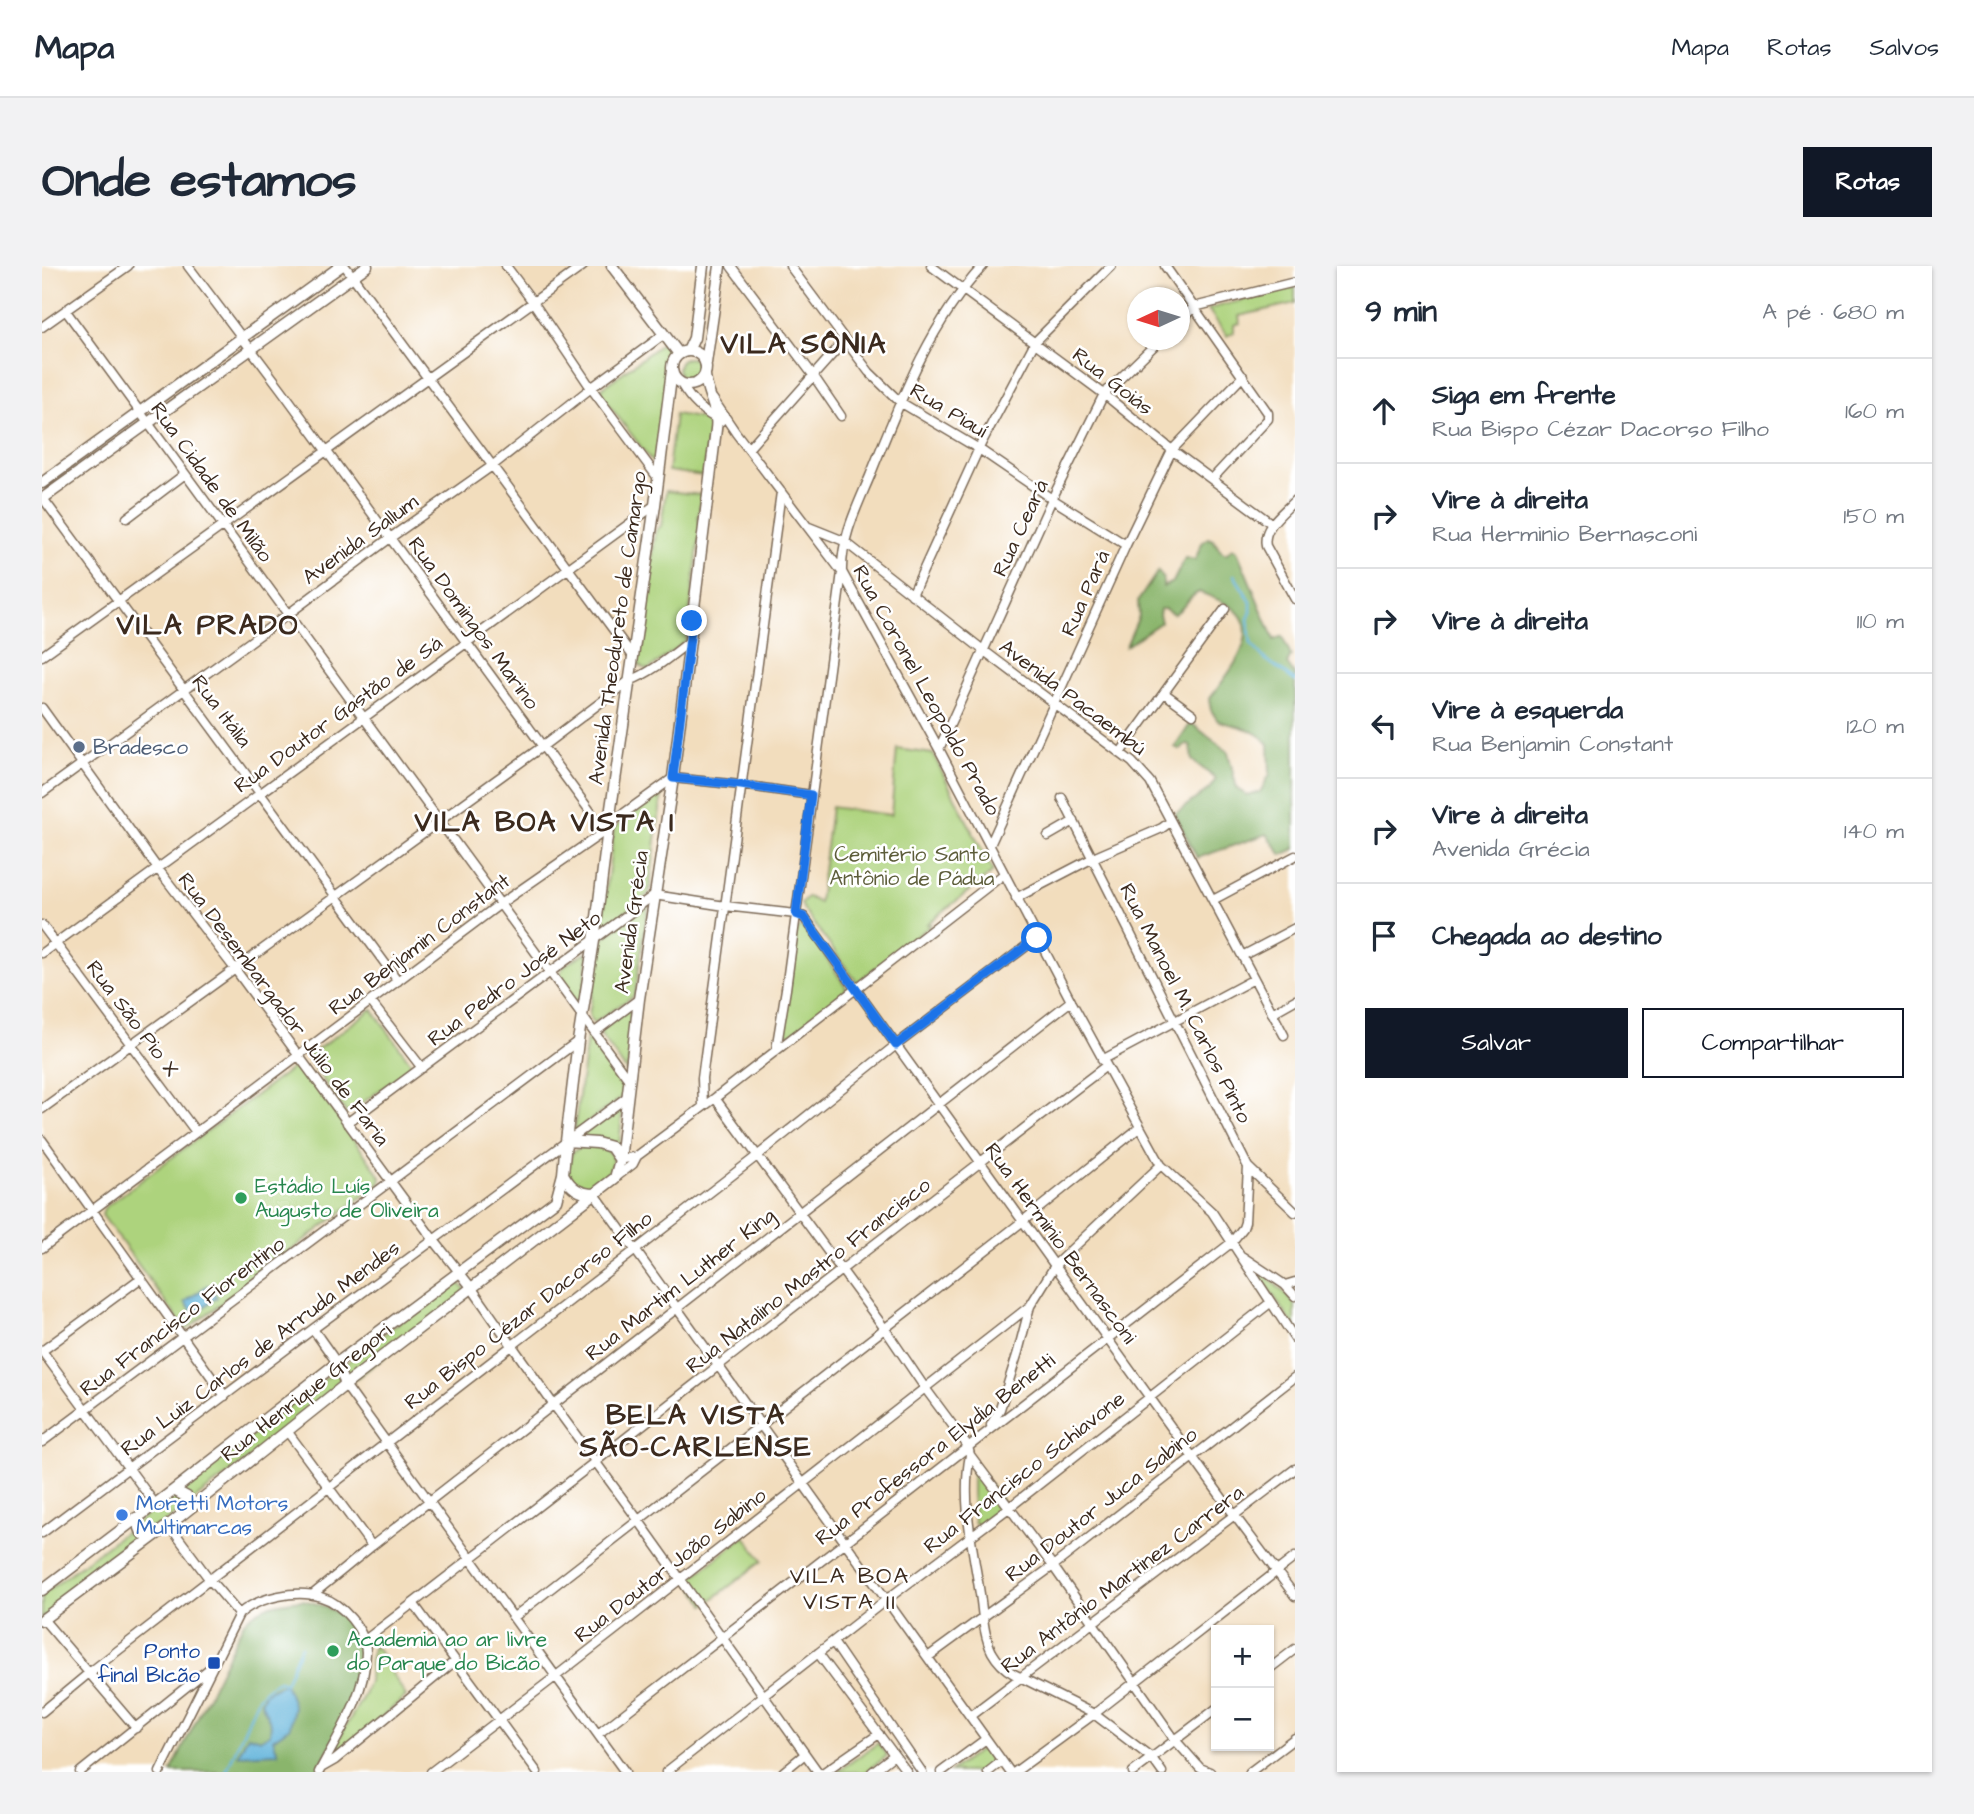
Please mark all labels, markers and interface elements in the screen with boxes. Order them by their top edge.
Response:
text: Mapa [35,25,114,71]
text: Mapa [1671,31,1729,65]
text: Rotas [1767,31,1832,65]
text: Salvos [1870,31,1939,65]
button: Rotas [1803,147,1932,217]
text: Onde estamos [42,148,357,216]
north arrow [1127,287,1190,350]
text: 9 min [1365,291,1437,333]
text: A pé · 680 m [1762,296,1904,328]
district label: VILA SÔNIA [720,325,887,364]
street label: Rua Goiás [1066,341,1159,422]
street label: Rua Piauí [904,376,994,445]
text: Siga em frente [1432,377,1616,413]
icon: ahead [1365,392,1403,430]
text: 160 m [1845,395,1904,427]
street label: Rua Cidade de Milão [144,396,280,568]
text: Rua Bispo Cézar Dacorso Filho [1432,413,1769,445]
street label: Avenida Theodureto de Camargo [581,469,656,787]
street label: Rua Ceará [985,475,1056,581]
text: Vire à direita [1432,482,1588,518]
street label: Avenida Sallum [296,487,425,591]
icon: right [1365,497,1403,535]
text: 150 m [1843,500,1904,532]
text: Rua Herminio Bernasconi [1432,518,1697,550]
street label: Rua Domingos Marino [399,531,546,717]
street label: Rua Pará [1054,545,1117,641]
street label: Rua Coronel Leopoldo Prado [845,560,1008,821]
icon: right [1365,602,1403,640]
text: Vire à direita [1432,603,1588,639]
route end [676,605,707,636]
text: 110 m [1856,605,1904,637]
district label: VILA PRADO [116,606,300,645]
street label: Rua Doutor Gastão de Sá [228,629,449,800]
street label: Avenida Pacaembú [993,632,1153,763]
street label: Rua Itália [185,669,259,754]
text: Vire à esquerda [1432,692,1623,728]
icon: left [1365,707,1403,745]
text: 120 m [1846,710,1904,742]
text: Rua Benjamin Constant [1432,728,1673,760]
place label: Bradesco [93,733,188,762]
marker: Bradesco [71,739,87,755]
text: Vire à direita [1432,797,1588,833]
district label: VILA BOA VISTA I [414,803,675,842]
icon: right [1365,812,1403,850]
text: 140 m [1844,815,1904,847]
text: Avenida Grécia [1432,833,1590,865]
park label: Cemitério Santo Antônio de Pádua [830,840,995,893]
street label: Avenida Grécia [607,849,656,995]
street label: Rua Desembargador Júlio de Faria [169,866,396,1154]
street label: Rua Benjamin Constant [323,866,516,1022]
street label: Rua Manoel M. Carlos Pinto [1112,878,1259,1128]
street label: Rua Pedro José Neto [422,903,607,1053]
icon: arrive [1365,917,1403,955]
text: Chegada ao destino [1432,918,1662,954]
route start [1021,922,1052,953]
street label: Rua São Pio X [79,954,186,1083]
button: Salvar [1365,1008,1628,1078]
button: Compartilhar [1642,1008,1904,1078]
street label: Rua Herminio Bernasconi [978,1137,1144,1350]
street label: Rua Natalino Mastro Francisco [680,1171,937,1380]
place label: Estádio Luís Augusto de Oliveira [255,1172,439,1227]
marker: Estádio Luís Augusto de Oliveira [233,1190,249,1206]
street label: Rua Martim Luther King [579,1201,783,1369]
street label: Rua Bispo Cézar Dacorso Filho [398,1204,659,1417]
street label: Rua Francisco Fiorentino [74,1230,291,1403]
street label: Rua Luiz Carlos de Arruda Mendes [115,1234,406,1463]
street label: Rua Henrique Gregori [215,1316,399,1470]
street label: Rua Professora Elydia Benetti [809,1346,1063,1554]
street label: Rua Francisco Schiavone [918,1385,1131,1560]
district label: BELA VISTA SÃO-CARLENSE [578,1396,813,1467]
street label: Rua Doutor Juca Sabino [999,1420,1204,1589]
street label: Rua Antônio Martinez Carrera [995,1478,1250,1680]
street label: Rua Doutor João Sabino [568,1481,773,1650]
place label: Moretti Motors Multimarcas [136,1489,288,1542]
marker: Moretti Motors Multimarcas [114,1507,130,1523]
district label: VILA BOA VISTA II [790,1560,910,1618]
place label: Academia ao ar livre do Parque do Bicão [347,1625,547,1678]
map controls [1211,1625,1274,1751]
button: + [1211,1625,1274,1688]
place label: Ponto final BIcão [98,1637,200,1690]
marker: Academia ao ar livre do Parque do Bicão [325,1643,341,1659]
marker: Ponto final BIcão [206,1655,222,1671]
button: − [1211,1688,1274,1751]

